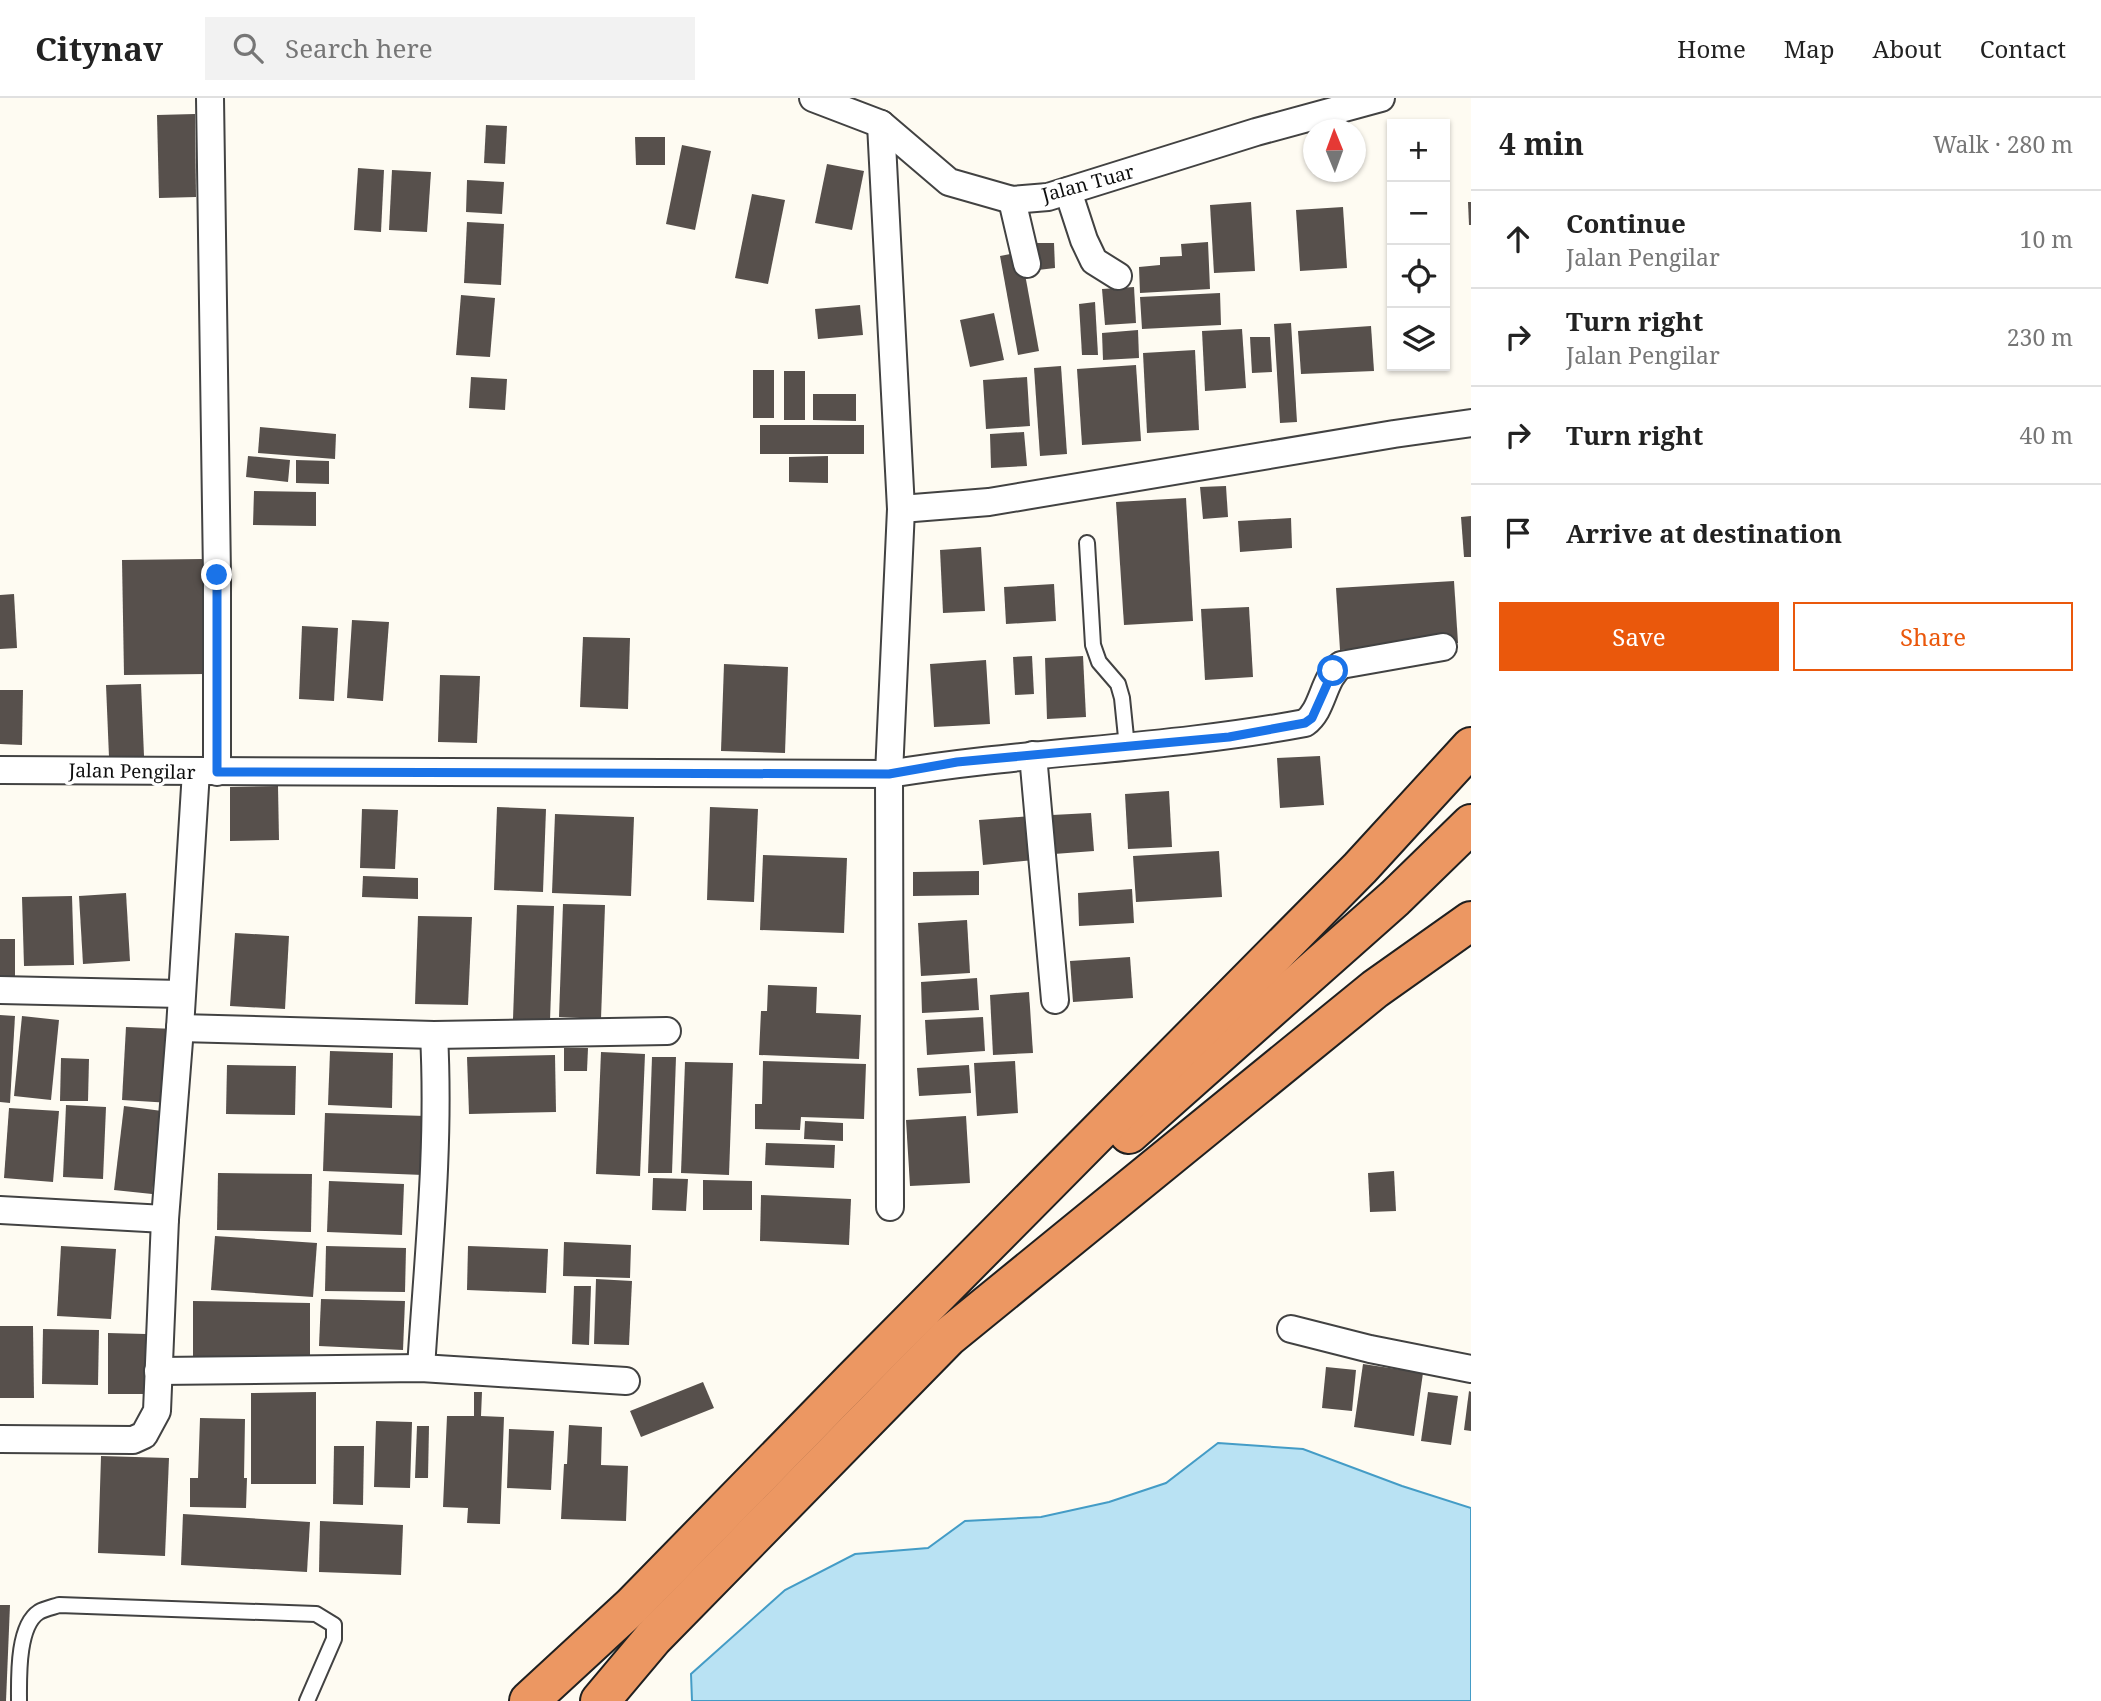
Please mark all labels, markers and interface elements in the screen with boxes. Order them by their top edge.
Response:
search box [205,17,695,80]
text: Citynav [35,26,163,71]
icon: search [229,29,267,67]
text: Search here [285,30,433,66]
text: Home [1677,32,1746,65]
text: Map [1784,32,1835,65]
text: About [1873,32,1942,65]
text: Contact [1980,32,2066,65]
north arrow [1303,119,1366,182]
map controls [1387,119,1450,371]
button: + [1387,119,1450,182]
text: 4 min [1499,123,1584,164]
text: Walk · 280 m [1933,128,2073,160]
street label: Jalan Tuar [1038,158,1137,208]
button: − [1387,182,1450,245]
text: Continue [1566,205,1686,241]
icon: ahead [1499,220,1537,258]
text: 10 m [2020,223,2073,255]
text: Jalan Pengilar [1566,241,1720,273]
button: locate [1387,245,1450,308]
text: Turn right [1566,303,1703,339]
button: layers [1387,308,1450,371]
icon: right [1499,318,1537,356]
text: 230 m [2007,321,2073,353]
text: Jalan Pengilar [1566,339,1720,371]
icon: right [1499,416,1537,454]
text: Turn right [1566,417,1703,453]
text: 40 m [2020,419,2073,451]
icon: arrive [1499,514,1537,552]
text: Arrive at destination [1566,515,1842,551]
route end [201,559,232,590]
button: Save [1499,602,1779,671]
button: Share [1793,602,2073,671]
route start [1317,655,1348,686]
street label: Jalan Pengilar [67,757,196,785]

